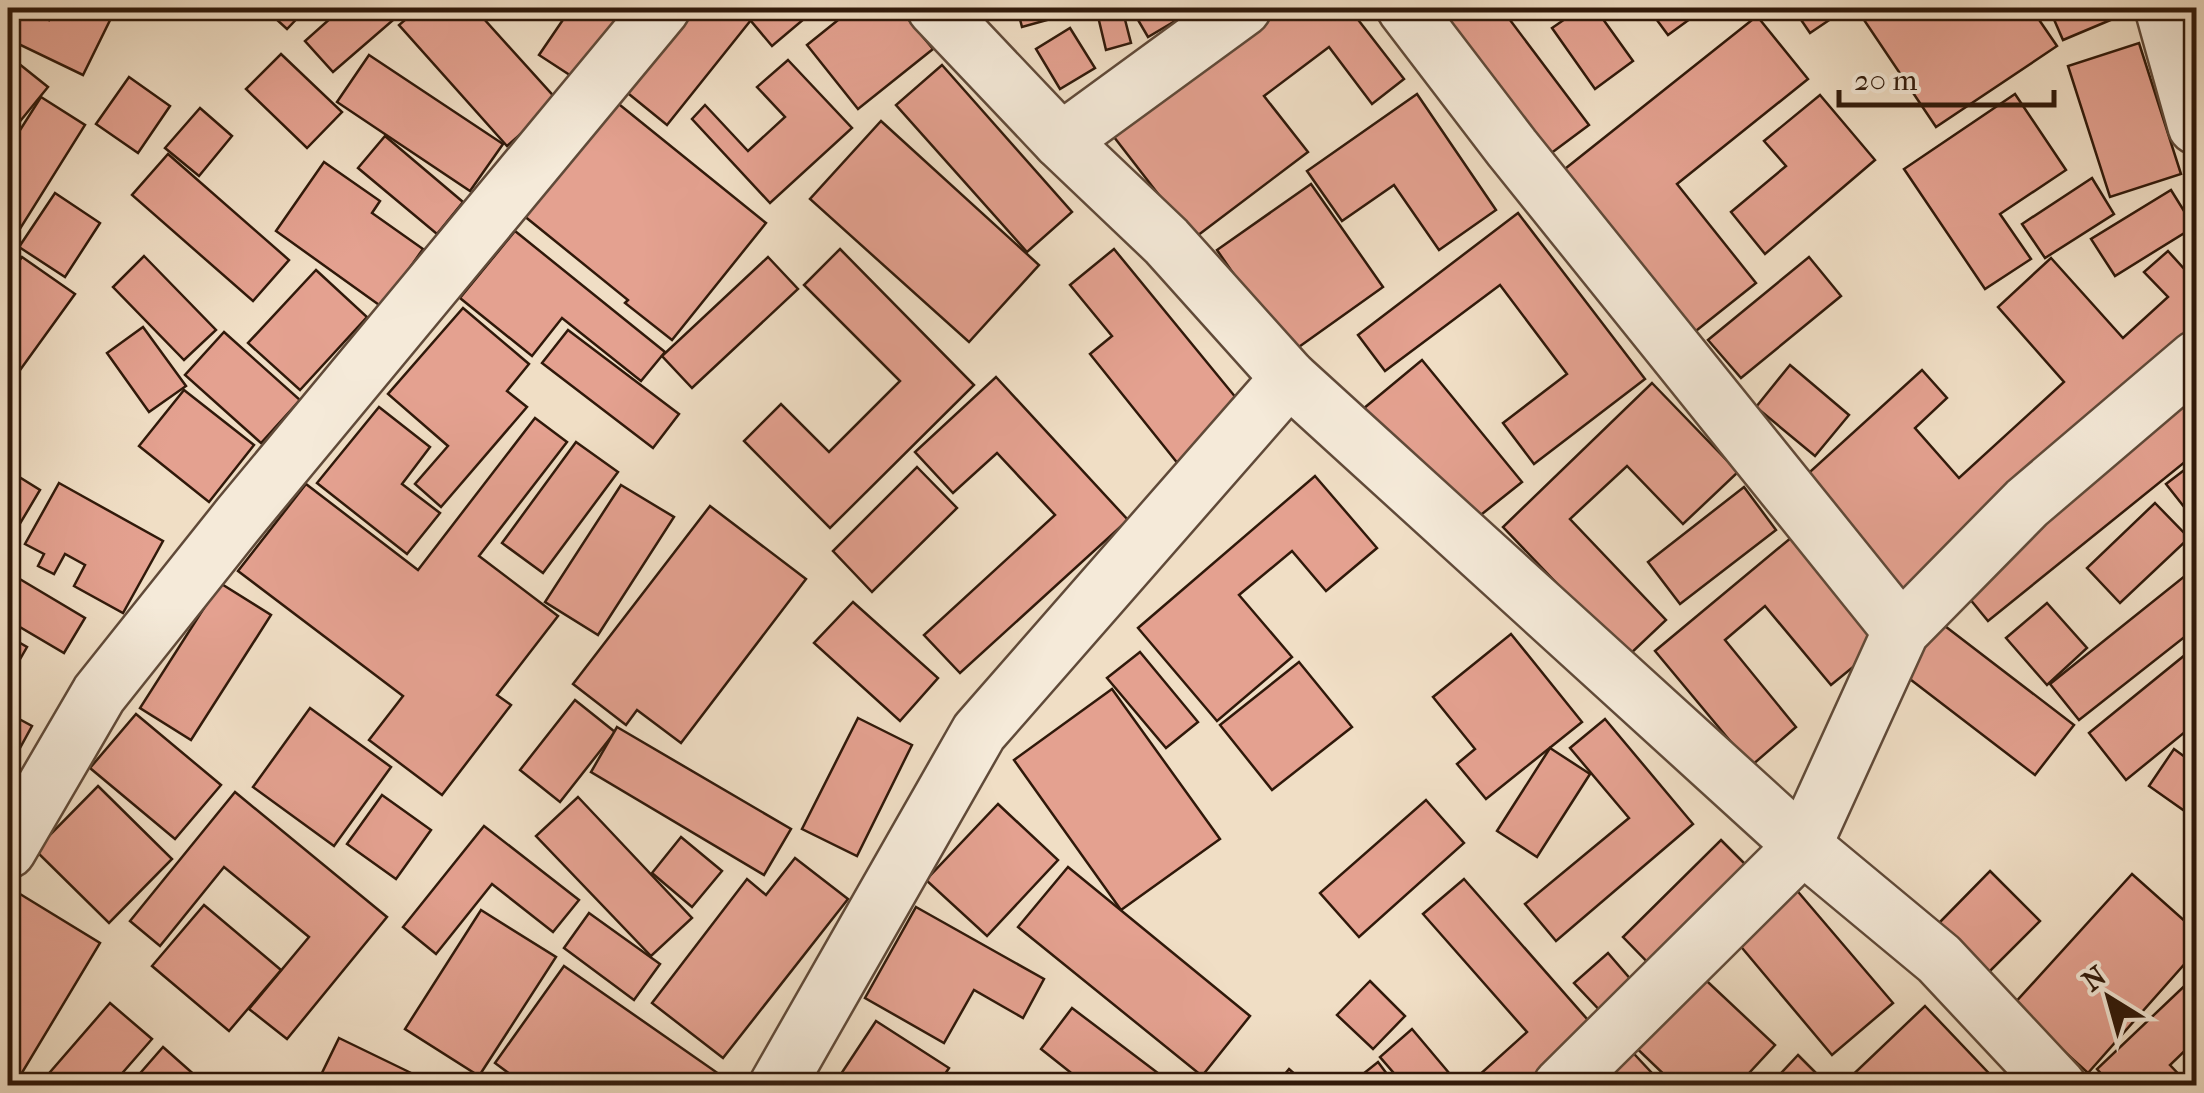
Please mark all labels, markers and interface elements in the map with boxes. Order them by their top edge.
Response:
scale bar [1839,45,2054,107]
text: 20 m [1854,63,1917,98]
north arrow [2059,948,2159,1048]
text: N [2076,958,2113,998]

